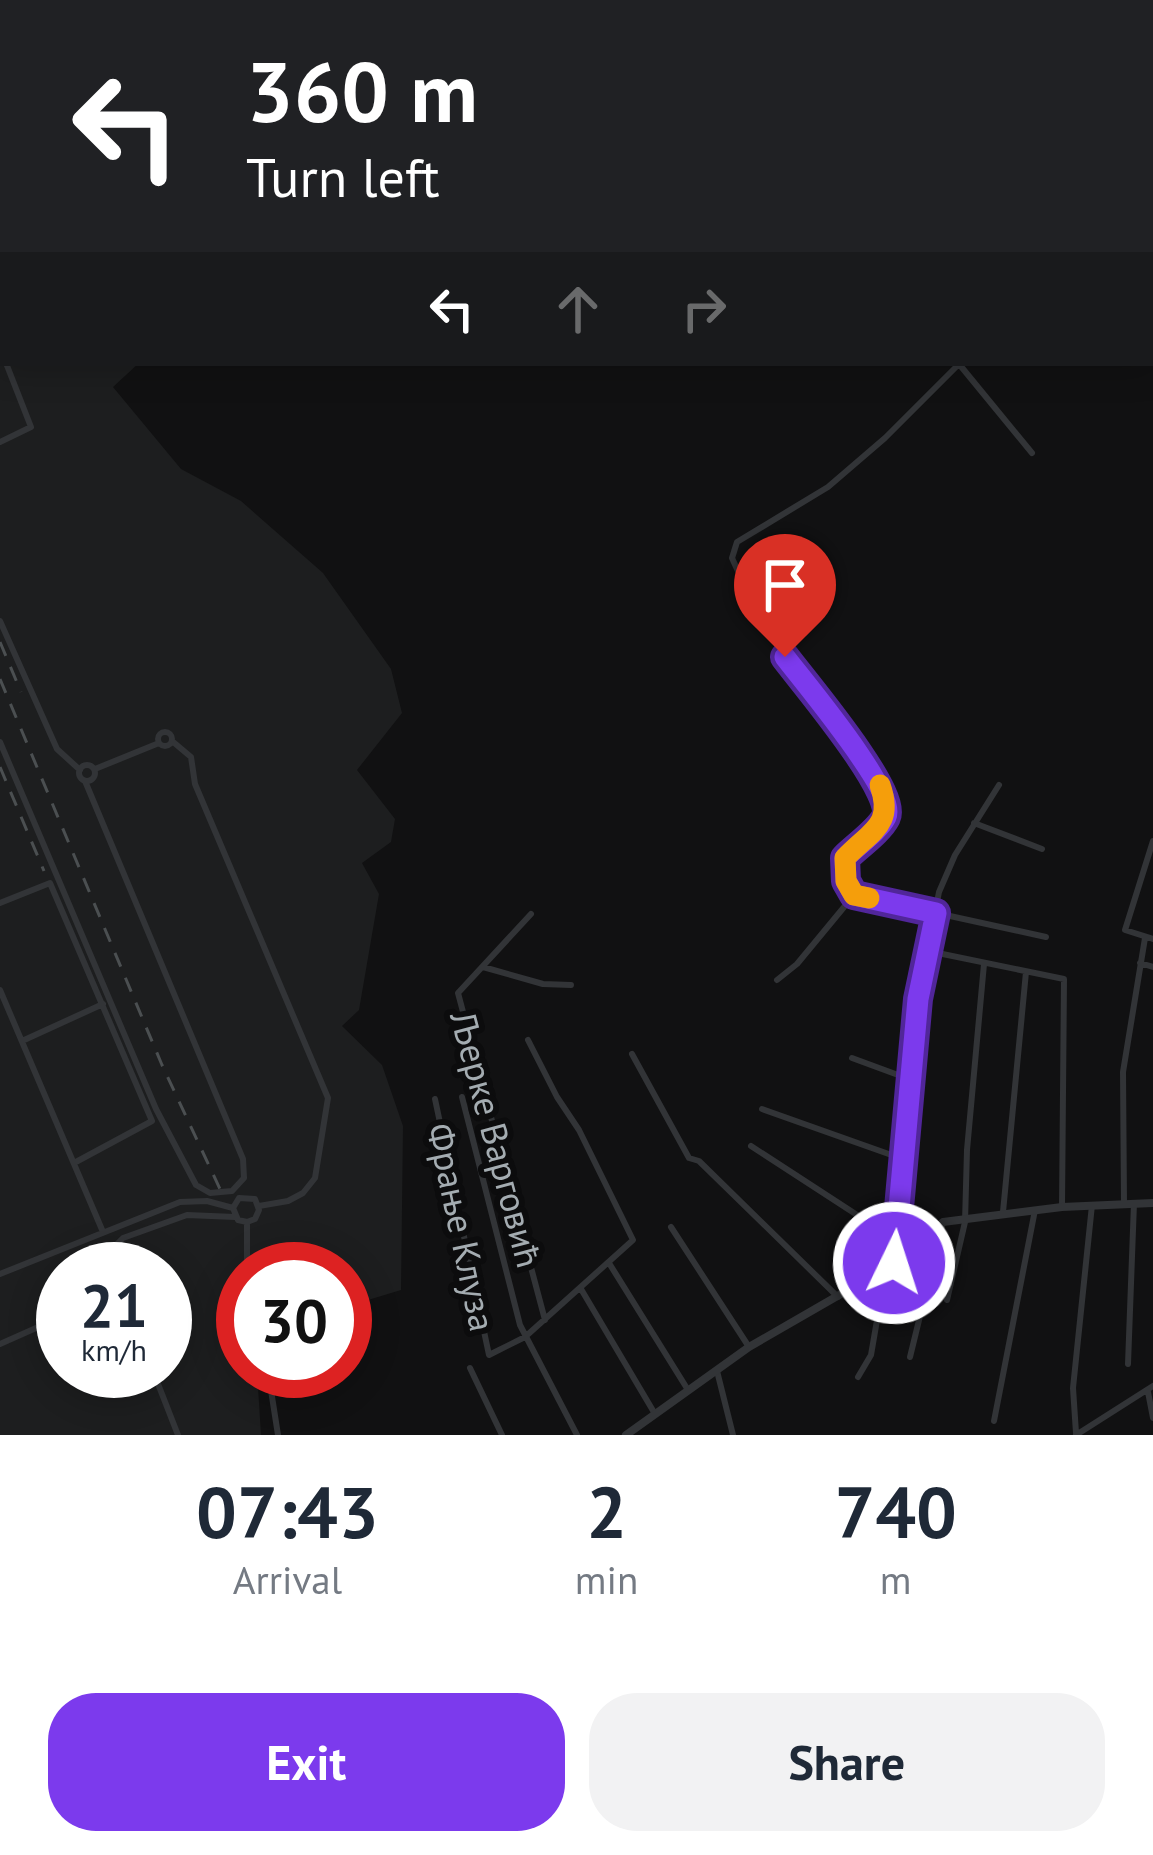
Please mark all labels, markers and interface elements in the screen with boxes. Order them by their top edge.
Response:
text: 360 m [246,36,478,145]
icon: left [48,48,204,204]
text: Turn left [246,142,440,212]
icon: left [419,276,485,342]
icon: ahead [545,276,611,342]
icon: right [671,276,737,342]
pin [734,534,836,657]
icon: arrive [752,552,818,618]
street label: Љерке Варговић [440,1005,554,1272]
street label: Фрање Клуза [417,1119,507,1335]
position arrow [831,1200,957,1326]
speed limit sign: 30 [216,1242,372,1398]
text: 21 [80,1266,148,1344]
text: km/h [81,1330,147,1369]
text: 07:43 [196,1465,379,1558]
text: 2 [586,1465,627,1558]
text: 740 [834,1465,957,1558]
text: Arrival [233,1554,342,1605]
text: min [575,1554,638,1605]
text: m [880,1554,911,1605]
button: Exit [48,1693,565,1831]
button: Share [589,1693,1105,1831]

